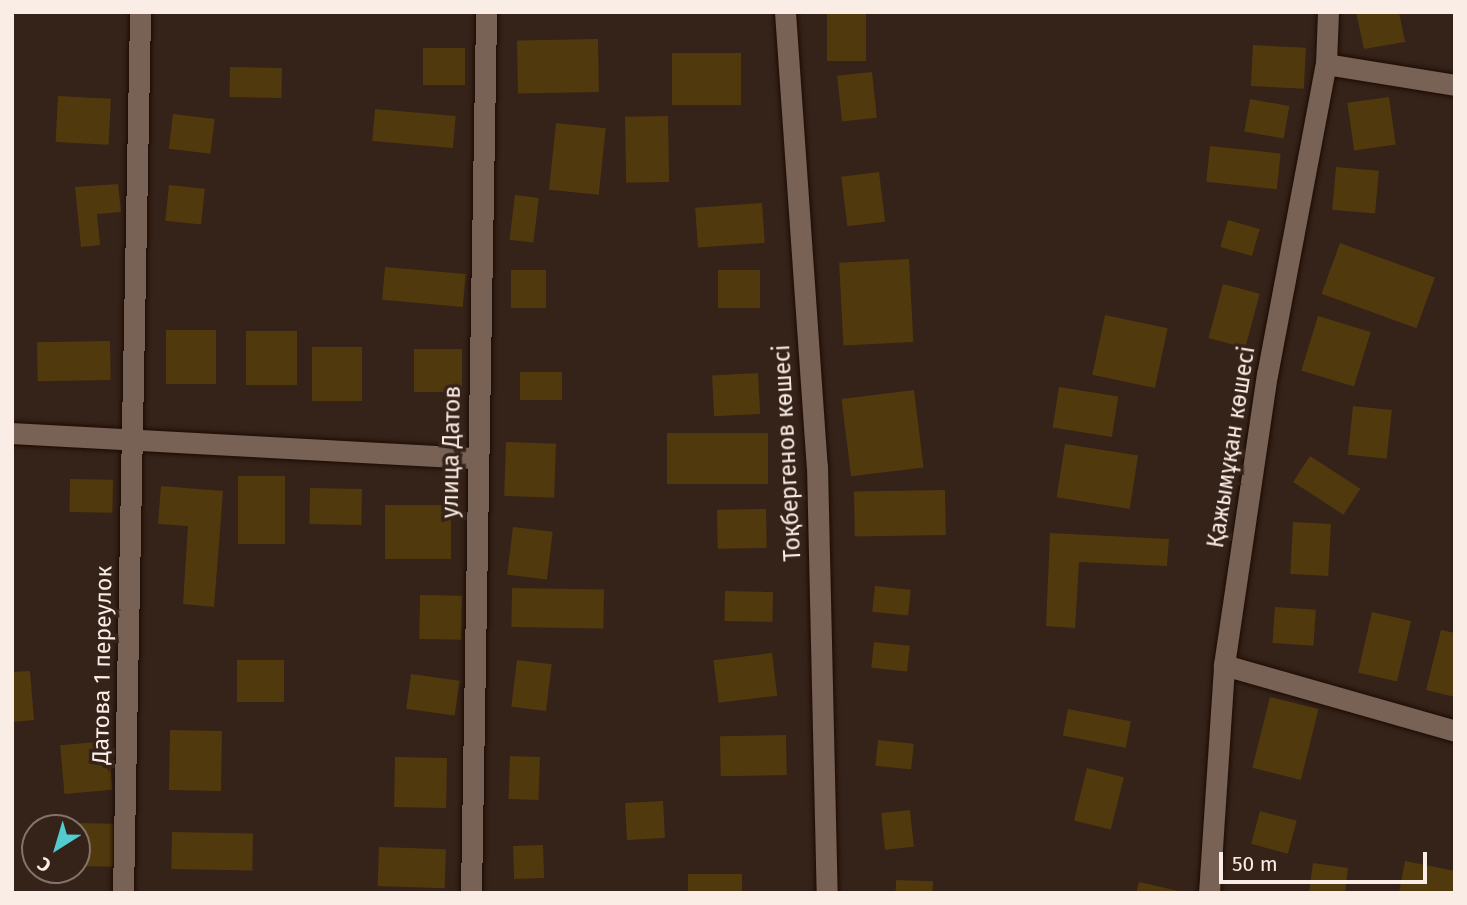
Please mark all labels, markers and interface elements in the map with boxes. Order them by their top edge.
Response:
street label: Тоқбергенов көшесі [768,344,806,562]
street label: Қажымұқан көшесі [1201,344,1261,550]
street label: улица Датов [436,386,466,518]
street label: Датова 1 переулок [86,565,118,765]
north arrow [21,814,91,884]
scale bar [1222,838,1430,882]
text: 50 m [1232,851,1278,877]
text: С [33,852,56,877]

